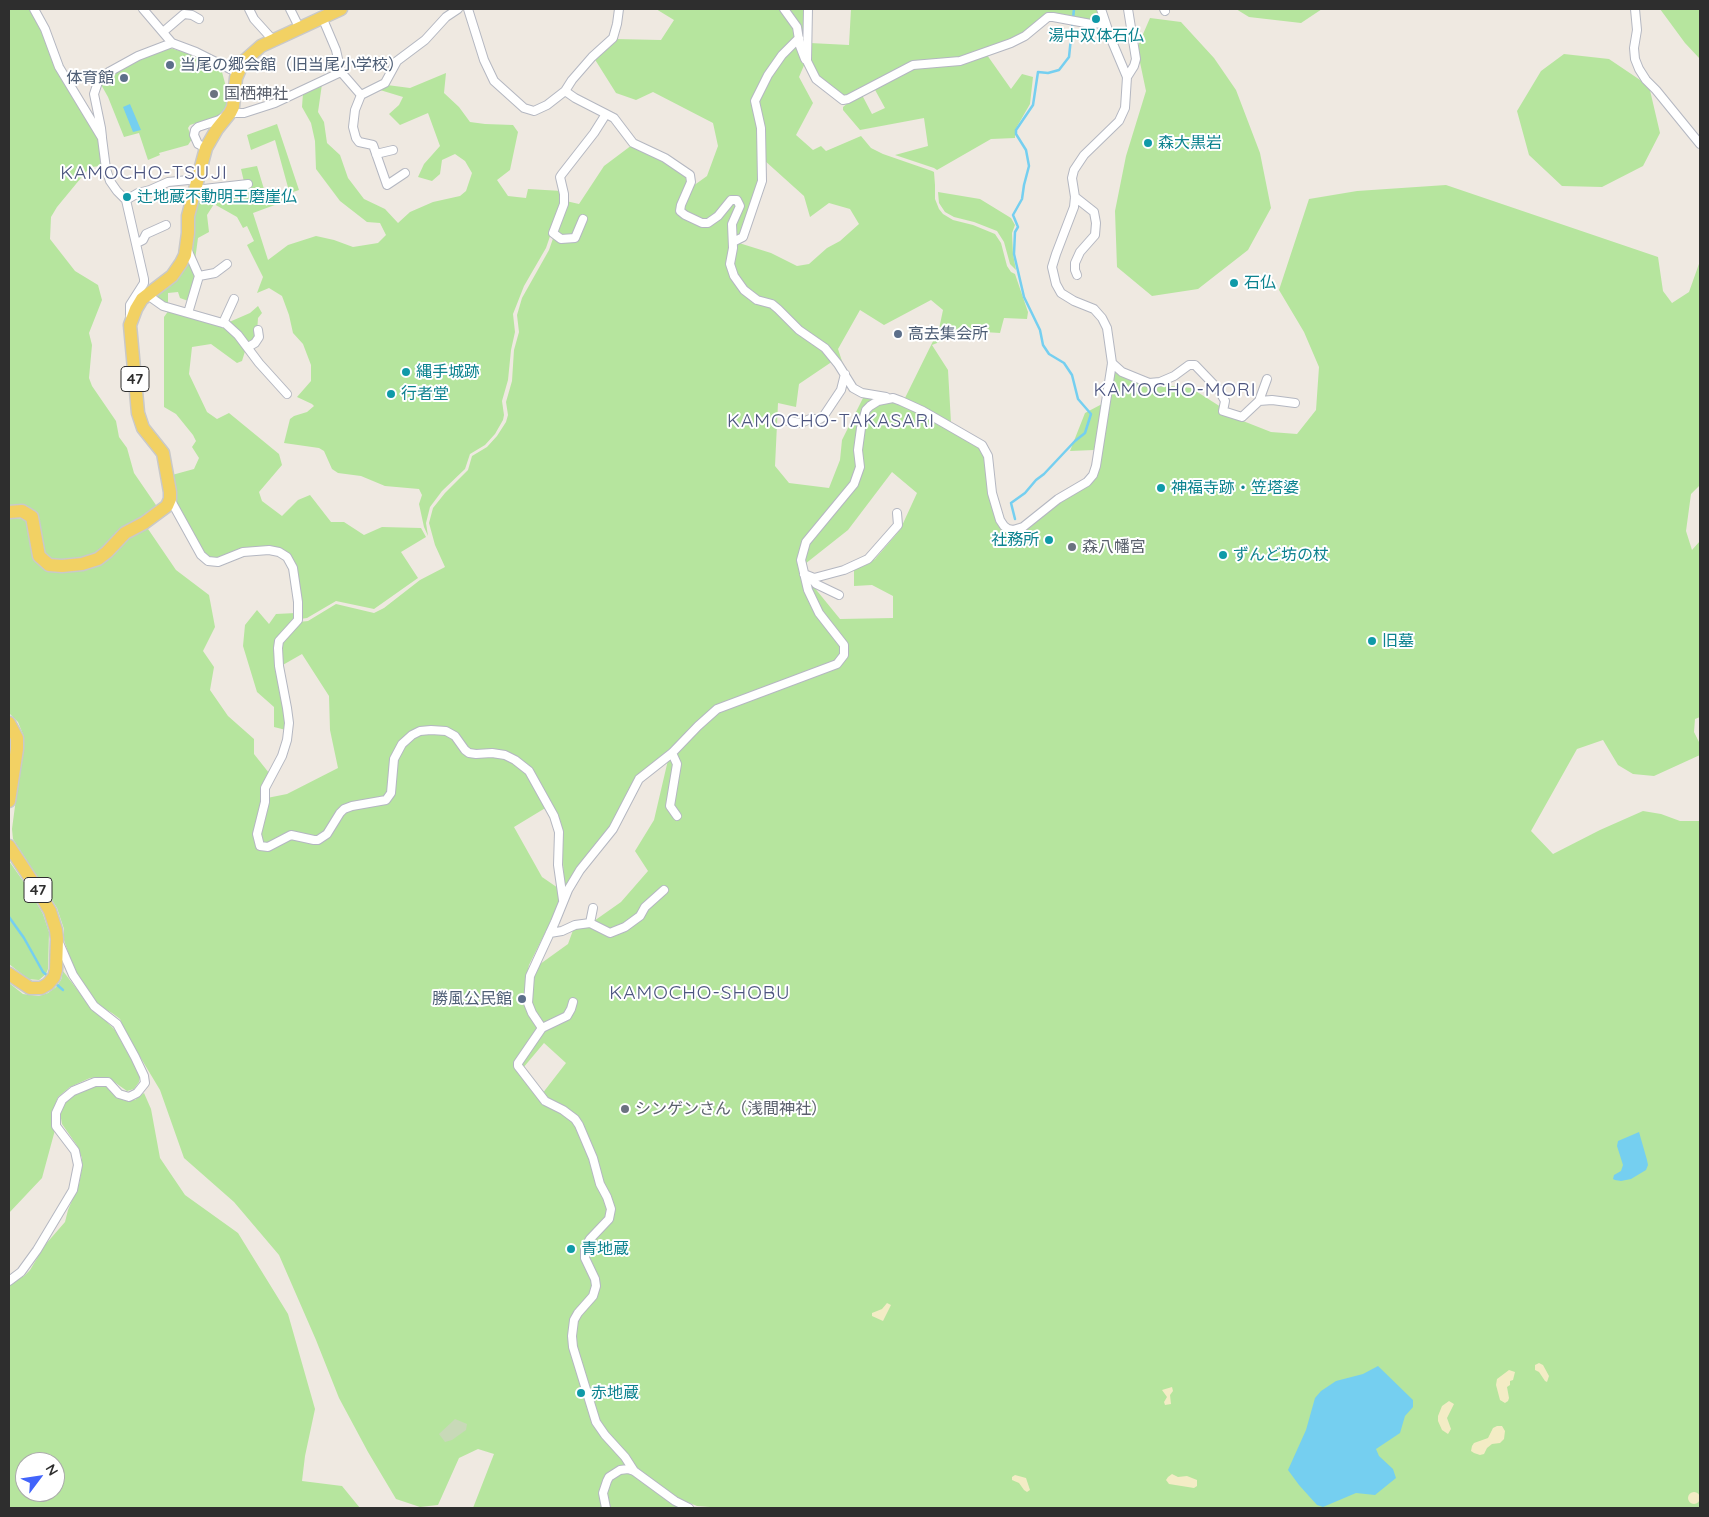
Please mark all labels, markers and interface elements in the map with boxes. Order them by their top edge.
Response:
marker: 湯中双体石仏 [1090,13,1102,25]
place label: 湯中双体石仏 [1048,26,1144,46]
place label: 当尾の郷会館（旧当尾小学校） [180,55,404,75]
marker: 当尾の郷会館（旧当尾小学校） [164,59,176,71]
place label: 体育館 [66,68,114,88]
marker: 体育館 [118,72,130,84]
place label: 国栖神社 [224,84,288,104]
marker: 国栖神社 [208,88,220,100]
place label: 森大黒岩 [1158,133,1222,153]
marker: 森大黒岩 [1142,137,1154,149]
district label: KAMOCHO-TSUJI [59,162,229,184]
place label: 辻地蔵不動明王磨崖仏 [137,187,297,207]
marker: 辻地蔵不動明王磨崖仏 [121,191,133,203]
place label: 石仏 [1244,273,1276,293]
marker: 石仏 [1228,277,1240,289]
place label: 高去集会所 [908,324,988,344]
marker: 高去集会所 [892,328,904,340]
place label: 縄手城跡 [416,362,480,382]
road number: 47 [121,366,149,392]
marker: 縄手城跡 [400,366,412,378]
district label: KAMOCHO-MORI [1092,379,1258,401]
place label: 行者堂 [401,384,449,404]
marker: 行者堂 [385,388,397,400]
district label: KAMOCHO-TAKASARI [725,410,937,432]
place label: 神福寺跡・笠塔婆 [1171,478,1299,498]
marker: 神福寺跡・笠塔婆 [1155,482,1167,494]
place label: 社務所 [991,530,1039,550]
marker: 社務所 [1043,534,1055,546]
place label: 森八幡宮 [1082,537,1146,557]
marker: 森八幡宮 [1066,541,1078,553]
place label: ずんど坊の杖 [1233,545,1329,565]
marker: ずんど坊の杖 [1217,549,1229,561]
place label: 旧墓 [1382,631,1414,651]
marker: 旧墓 [1366,635,1378,647]
road number: 47 [24,878,52,902]
district label: KAMOCHO-SHOBU [608,982,792,1004]
place label: 勝風公民館 [432,989,512,1009]
marker: 勝風公民館 [516,993,528,1005]
place label: シンゲンさん（浅間神社） [635,1099,827,1119]
marker: シンゲンさん（浅間神社） [619,1103,631,1115]
place label: 青地蔵 [581,1239,629,1259]
marker: 青地蔵 [565,1243,577,1255]
place label: 赤地蔵 [591,1383,639,1403]
marker: 赤地蔵 [575,1387,587,1399]
north arrow [15,1452,65,1502]
text: N [42,1461,62,1479]

